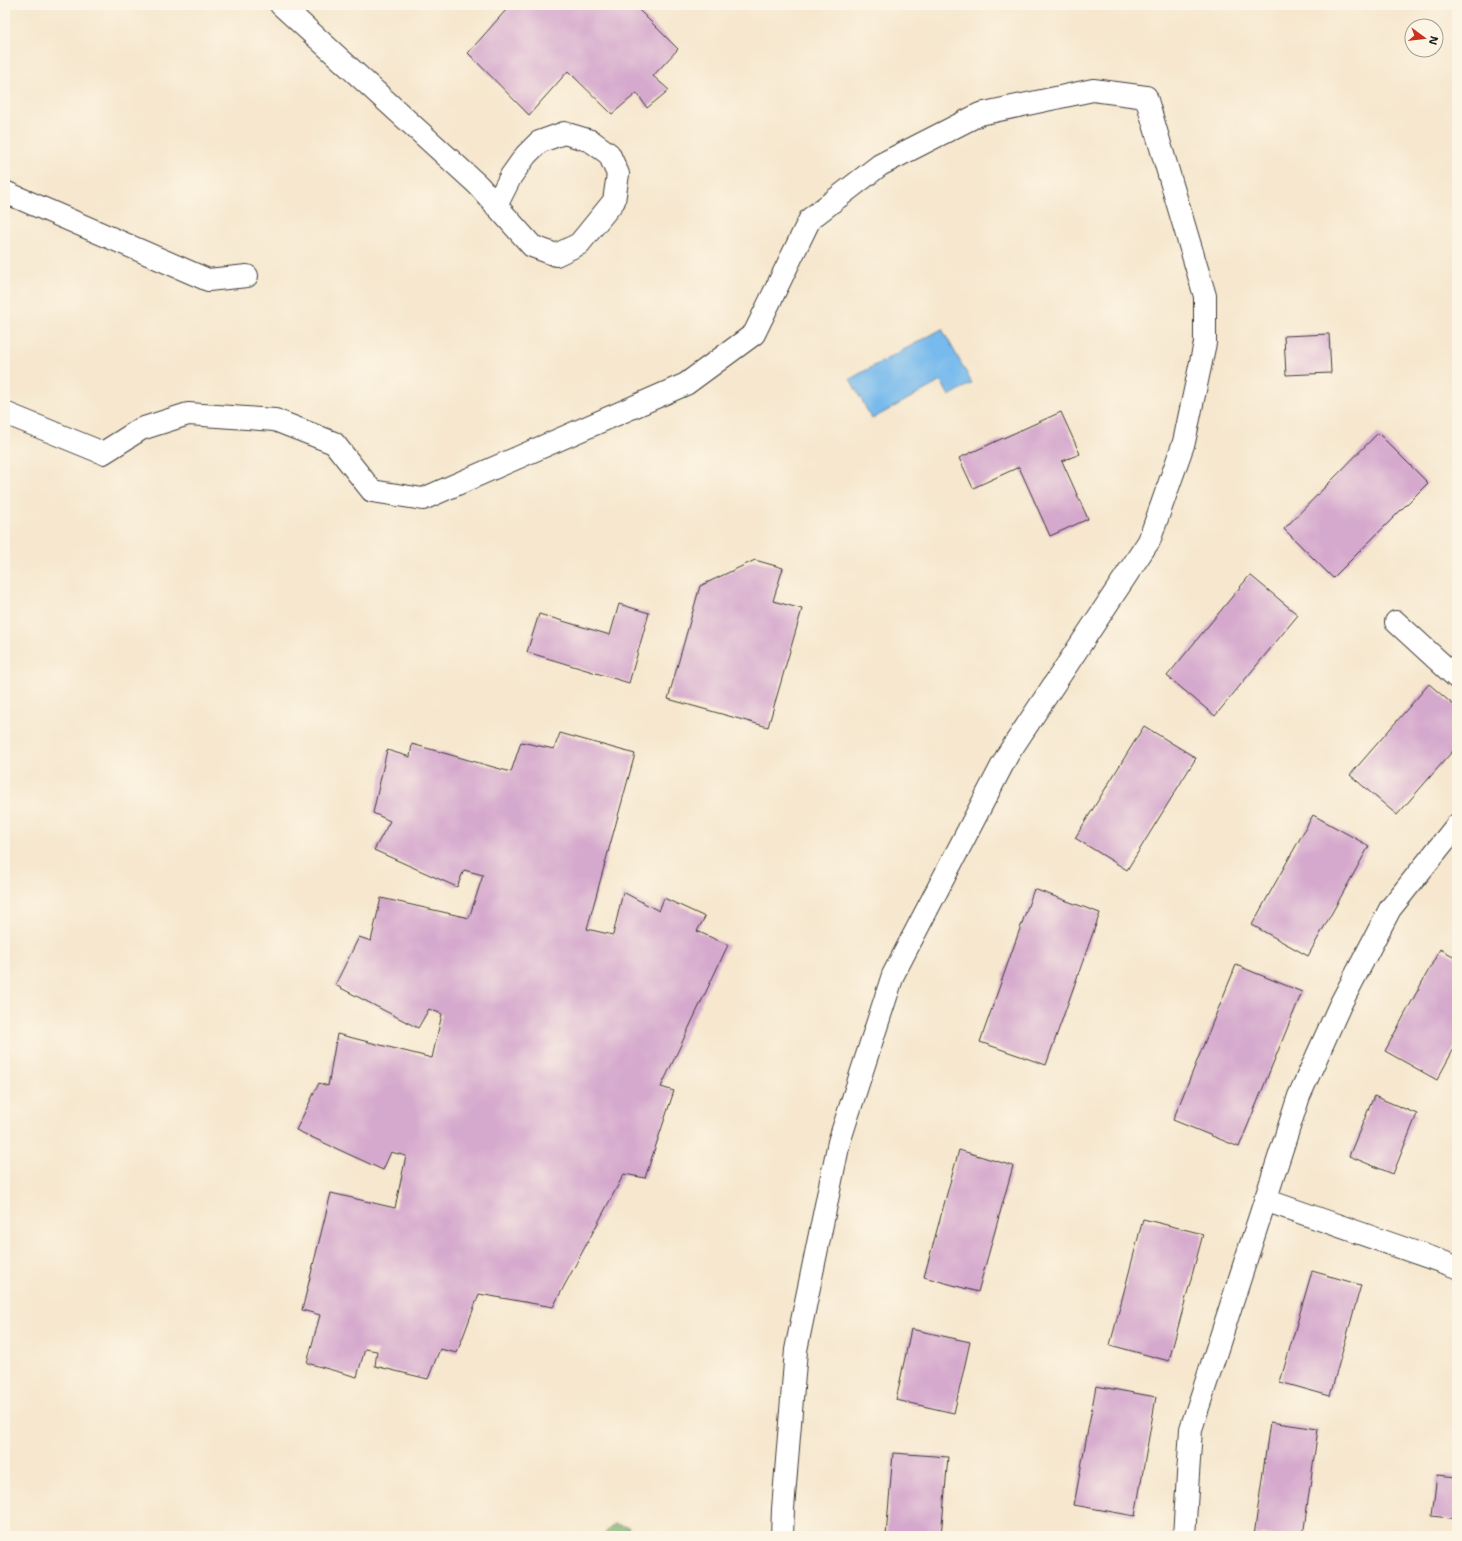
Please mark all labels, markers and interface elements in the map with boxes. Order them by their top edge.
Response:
north arrow [1404,18,1444,58]
text: N [1425,34,1442,47]

